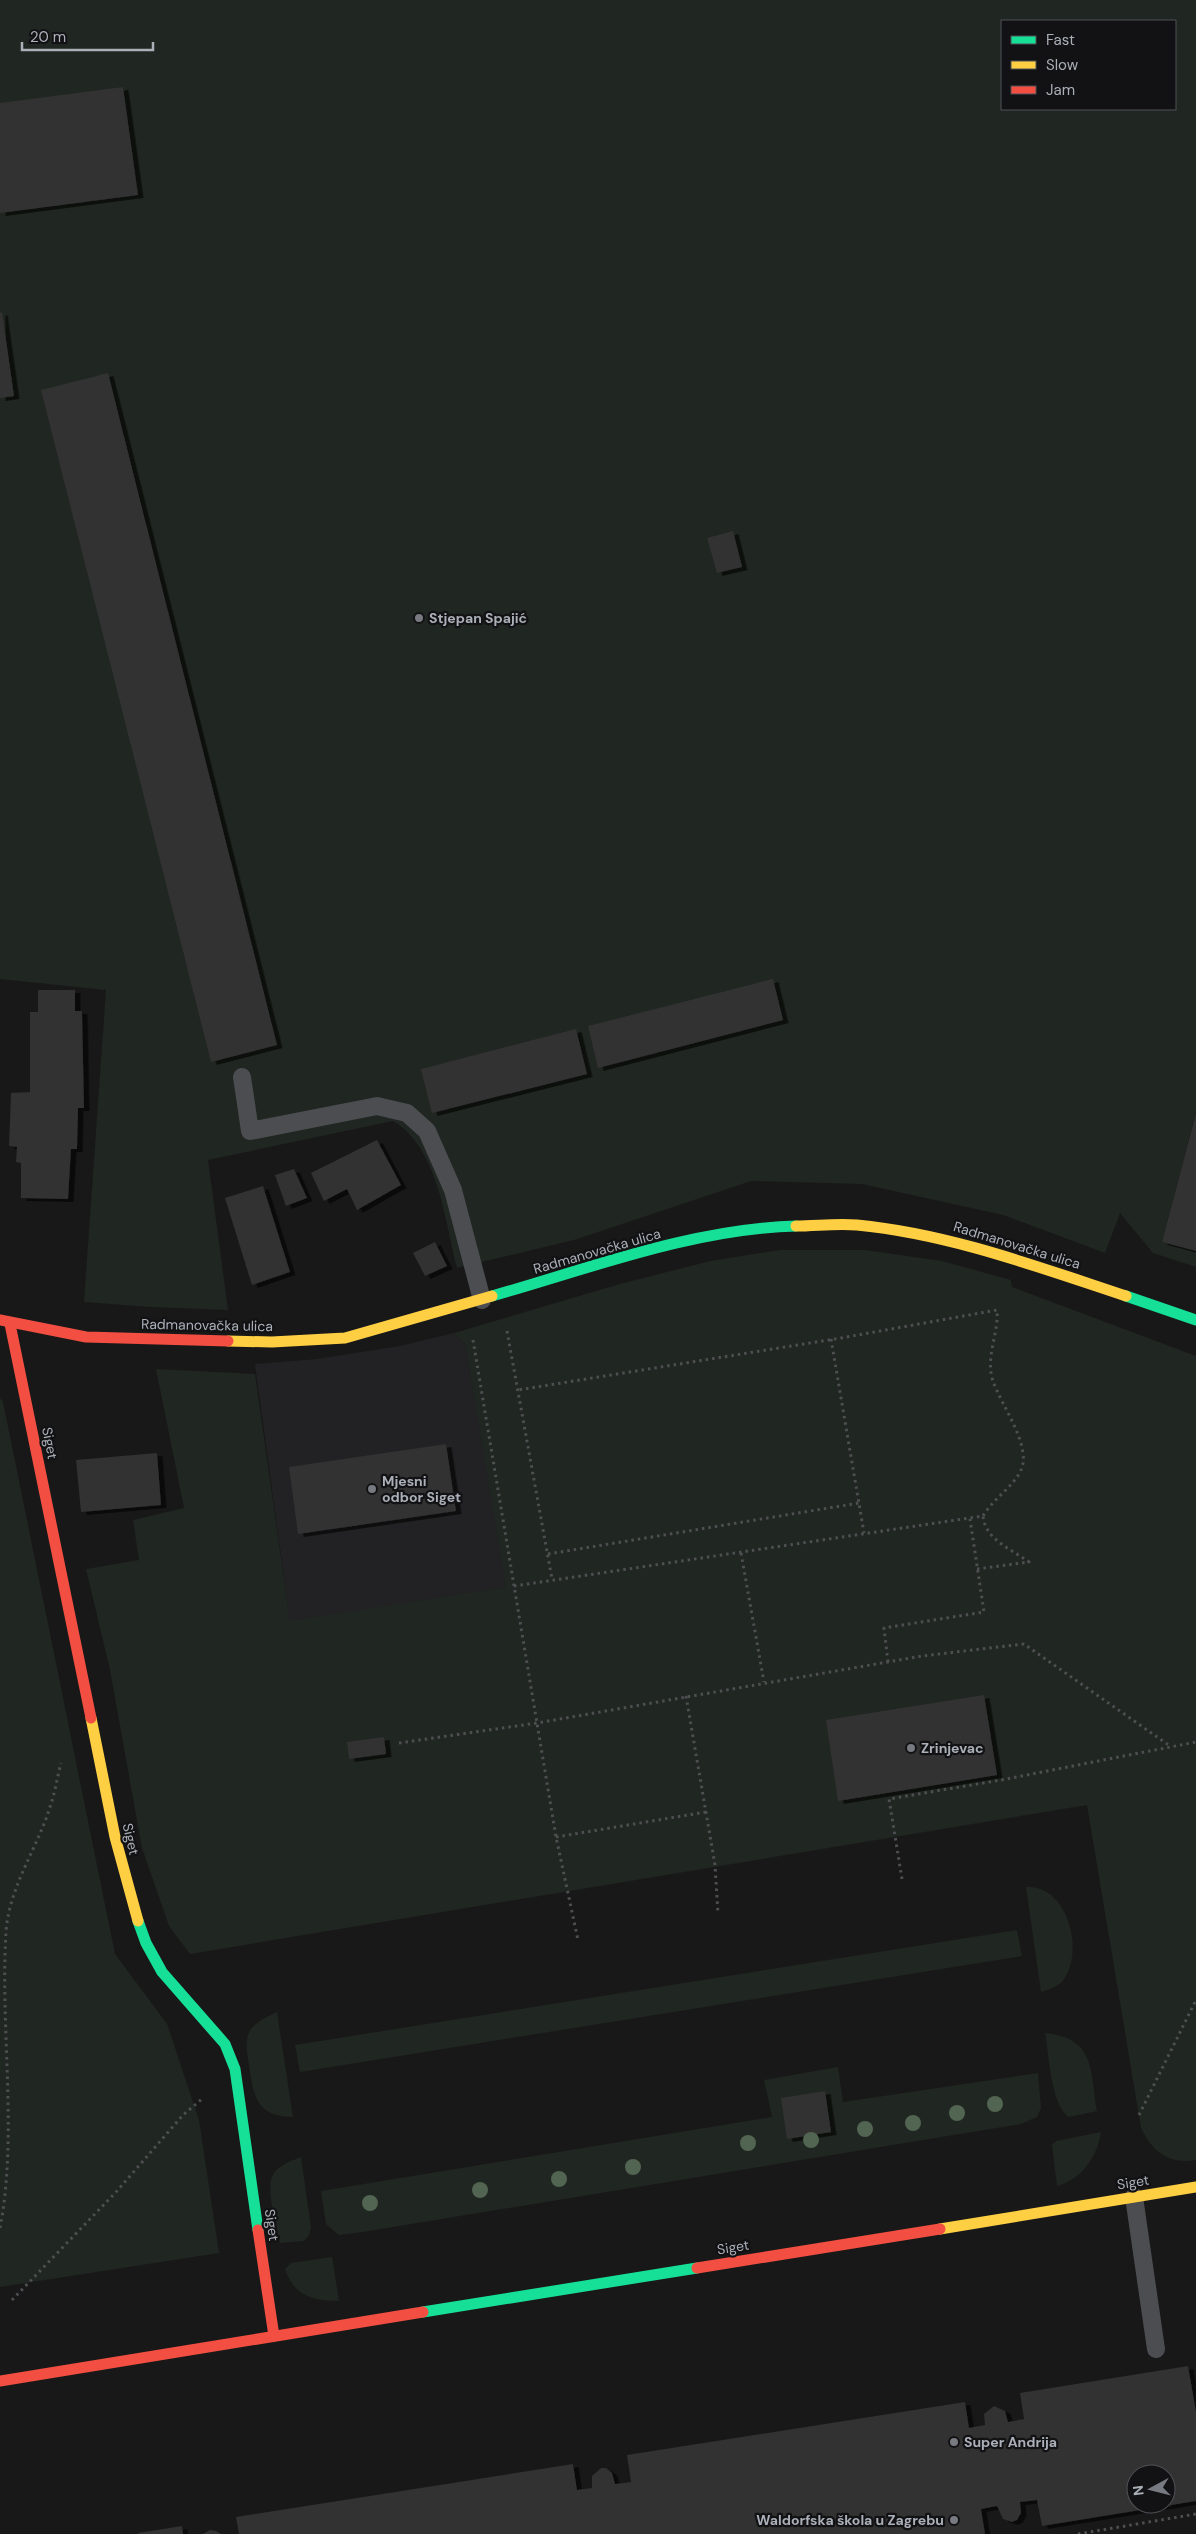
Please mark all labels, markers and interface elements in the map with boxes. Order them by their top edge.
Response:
scale bar [22,20,154,52]
legend [1001,20,1176,110]
text: 20 m [30,27,66,47]
text: Fast [1046,30,1075,50]
text: Slow [1046,55,1079,75]
text: Jam [1046,80,1075,100]
place label: Stjepan Spajić [429,609,527,627]
marker: Stjepan Spajić [413,612,425,624]
street label: Radmanovačka ulica [951,1217,1083,1273]
street label: Radmanovačka ulica [531,1224,663,1278]
street label: Radmanovačka ulica [141,1315,273,1335]
street label: Siget [38,1425,62,1461]
place label: Mjesni odbor Siget [382,1472,461,1506]
marker: Mjesni odbor Siget [366,1483,378,1495]
place label: Zrinjevac [921,1739,983,1757]
marker: Zrinjevac [905,1742,917,1754]
street label: Siget [119,1821,143,1857]
street label: Siget [1116,2171,1150,2193]
street label: Siget [261,2208,283,2242]
street label: Siget [716,2236,750,2258]
place label: Super Andrija [964,2433,1057,2451]
marker: Super Andrija [948,2436,960,2448]
north arrow [1126,2464,1176,2514]
text: N [1129,2484,1148,2497]
place label: Waldorfska škola u Zagrebu [756,2511,944,2529]
marker: Waldorfska škola u Zagrebu [948,2514,960,2526]

